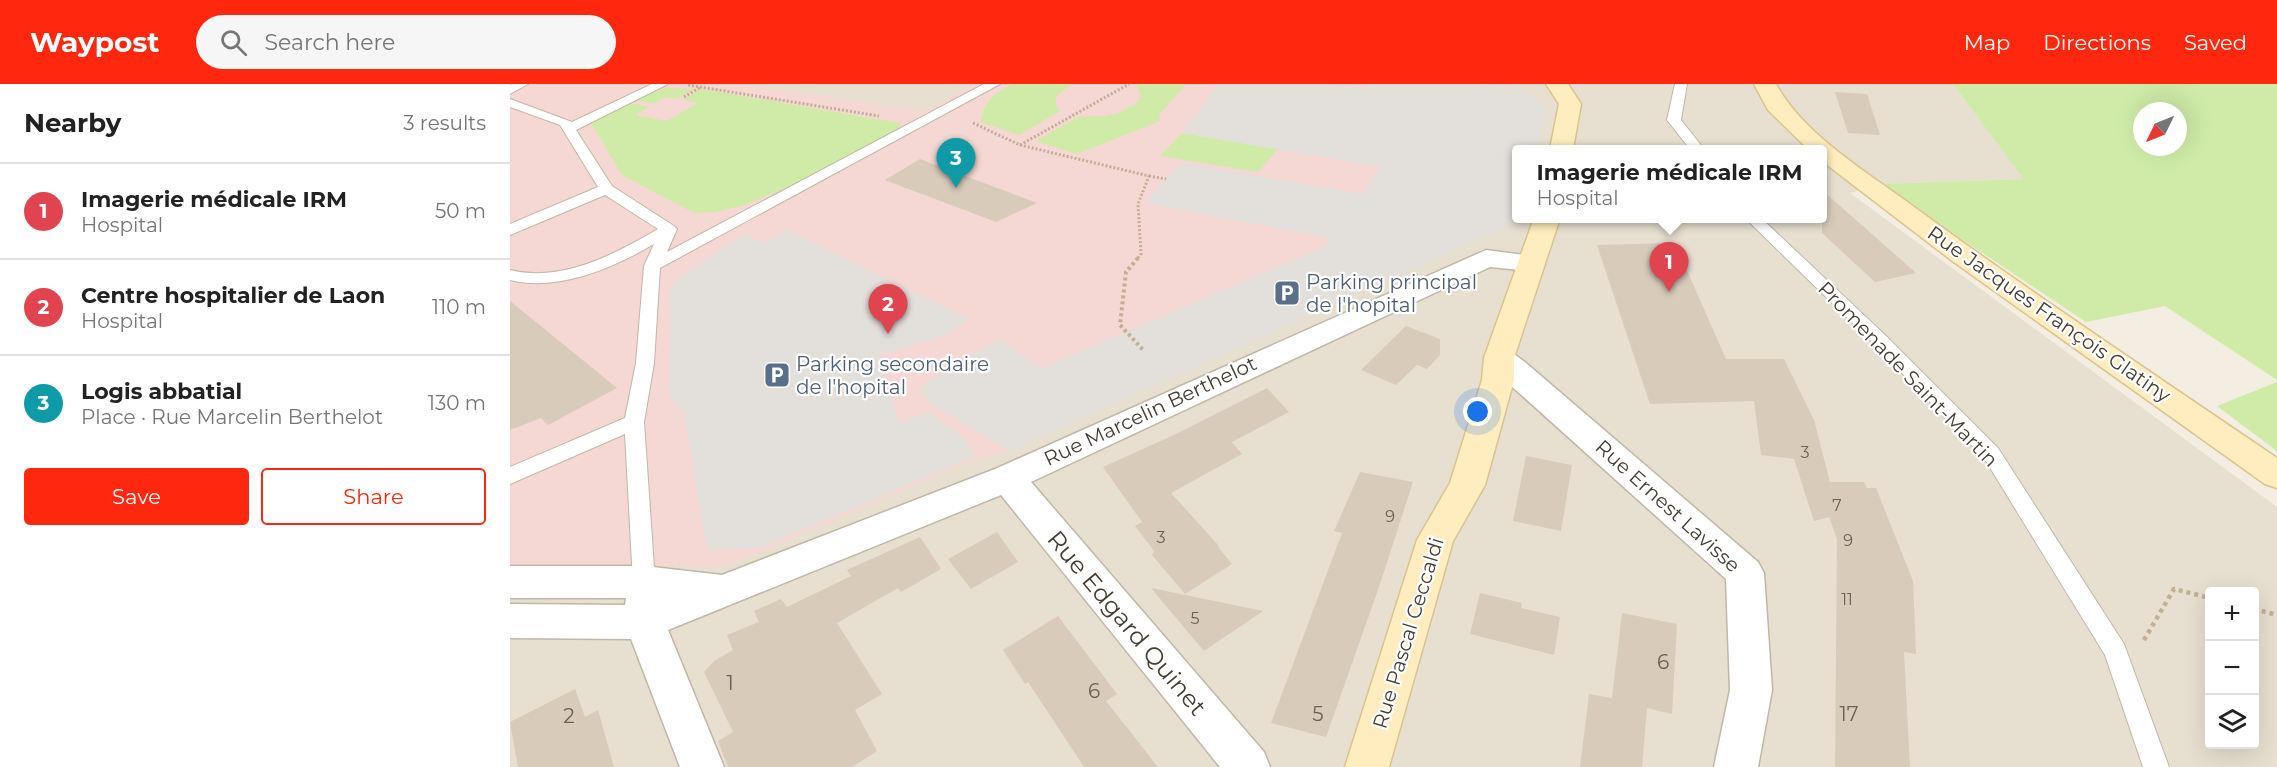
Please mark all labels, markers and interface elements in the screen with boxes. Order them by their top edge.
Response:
search box [196,15,616,69]
text: Waypost [30,25,160,59]
icon: search [217,26,250,59]
text: Search here [265,29,395,56]
text: Map [1964,30,2010,55]
text: Directions [2043,30,2151,55]
text: Saved [2184,30,2247,55]
north arrow [2133,102,2187,156]
text: Nearby [24,107,121,139]
text: 3 results [403,111,486,135]
pin: 3 [936,138,976,188]
popup [1512,145,1827,223]
text: Imagerie médicale IRM [1537,159,1802,186]
text: Imagerie médicale IRM [81,186,347,213]
text: Hospital [1537,186,1619,210]
text: 1 [40,199,47,223]
text: 50 m [435,199,486,223]
text: Hospital [81,213,163,237]
street label: Rue Jacques François Glatiny [1923,221,2175,407]
pin: 1 [1650,242,1688,292]
place label: Parking principal de l'hopital [1306,270,1477,317]
street label: Promenade Saint-Martin [1813,276,2003,472]
parking icon: Parking principal de l'hopital [1272,278,1302,308]
text: Centre hospitalier de Laon [81,282,385,309]
pin: 2 [868,284,908,334]
text: 2 [38,295,49,319]
text: 110 m [432,295,486,319]
text: Hospital [81,309,163,333]
street label: Rue Marcelin Berthelot [1040,351,1260,471]
place label: Parking secondaire de l'hopital [796,352,989,399]
parking icon: Parking secondaire de l'hopital [762,360,792,390]
text: Logis abbatial [81,378,242,405]
text: 3 [38,391,49,415]
text: 130 m [428,391,486,415]
your location [1463,397,1492,426]
text: Place · Rue Marcelin Berthelot [81,405,383,429]
street label: Rue Ernest Lavisse [1591,435,1745,577]
house number: 3 [1800,443,1810,462]
button: Save [24,468,249,525]
button: Share [261,468,486,525]
house number: 7 [1832,496,1842,515]
house number: 9 [1385,507,1395,526]
street label: Rue Edgard Quinet [1041,525,1213,721]
house number: 3 [1156,528,1166,547]
house number: 9 [1843,531,1853,550]
street label: Rue Pascal Ceccaldi [1367,534,1449,732]
map controls [2205,587,2259,749]
button: + [2205,587,2259,641]
house number: 11 [1841,590,1853,609]
house number: 5 [1190,609,1200,628]
button: − [2205,641,2259,695]
house number: 6 [1657,650,1669,674]
house number: 1 [726,671,734,695]
house number: 6 [1088,679,1100,703]
button: layers [2205,695,2259,749]
house number: 5 [1312,702,1324,726]
house number: 17 [1840,702,1859,726]
house number: 2 [563,704,575,728]

